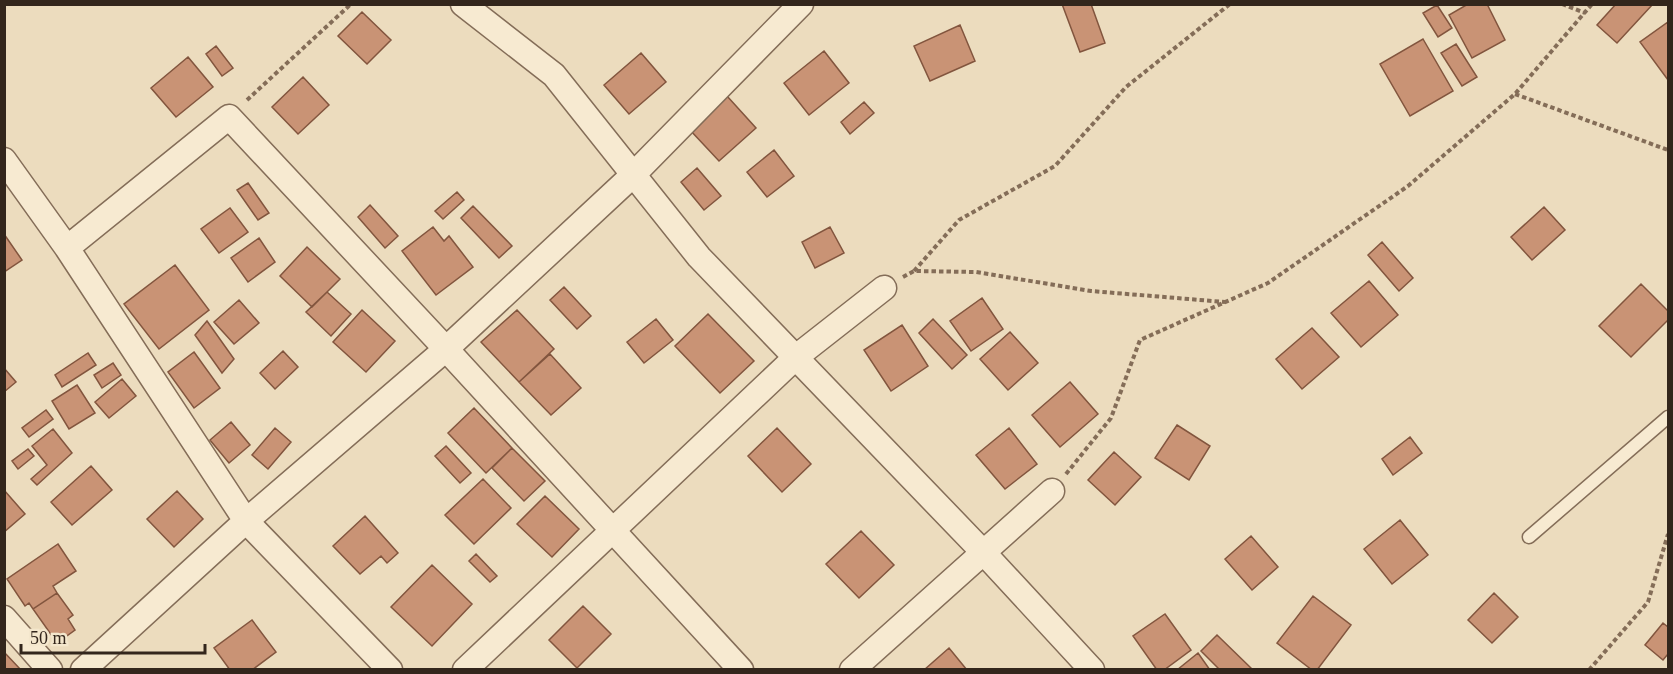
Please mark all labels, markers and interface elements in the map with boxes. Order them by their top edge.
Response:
scale bar [21,617,206,655]
text: 50 m [30,628,67,648]

